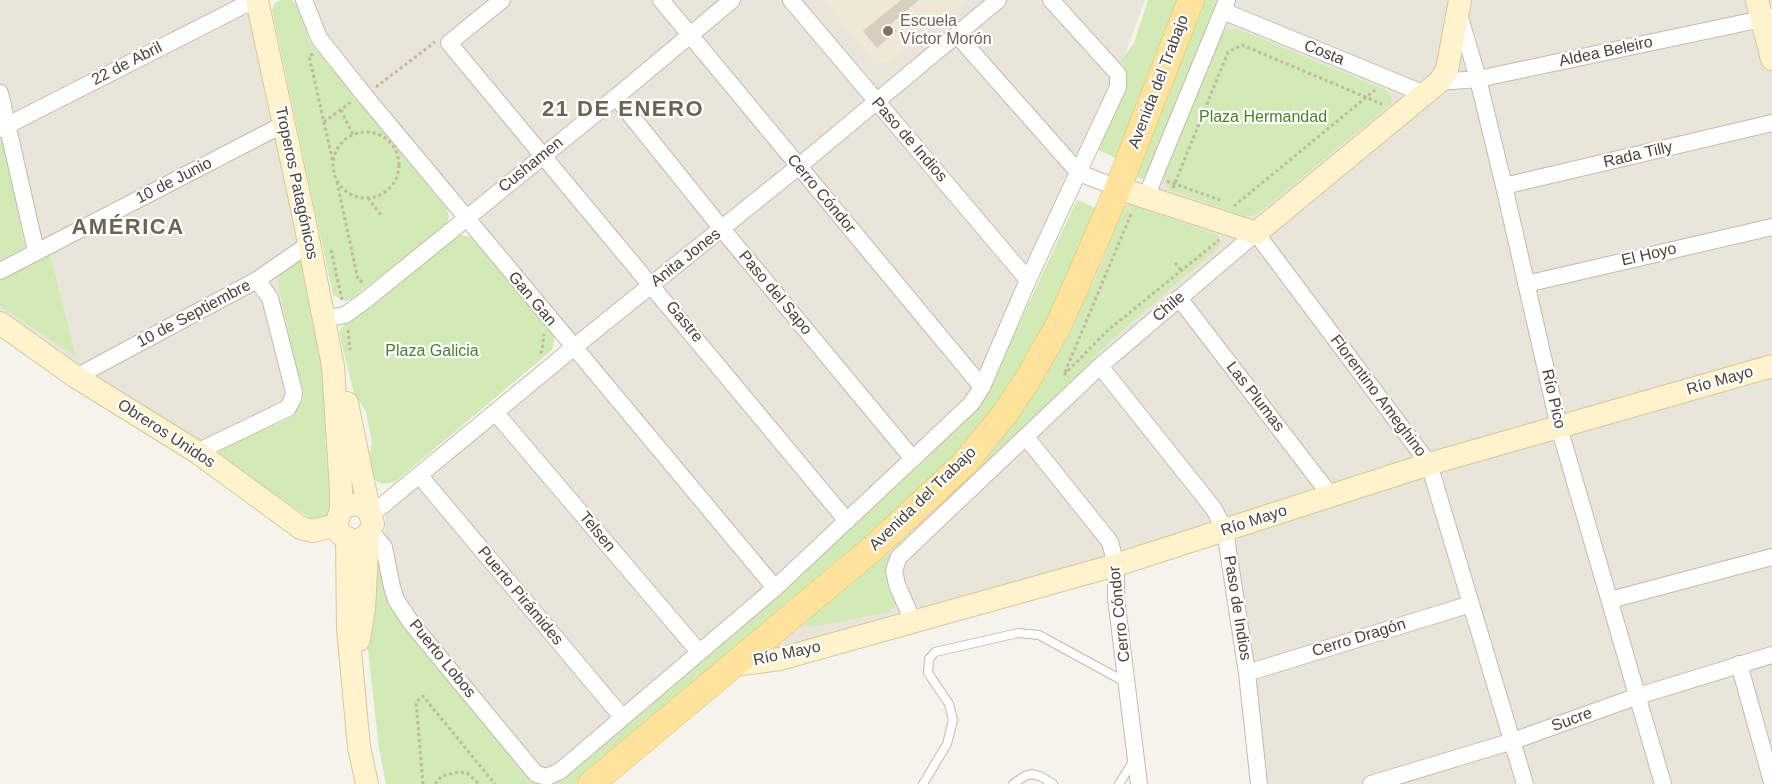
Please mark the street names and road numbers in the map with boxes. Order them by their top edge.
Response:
street label: Avenida del Trabajo [1125,13,1193,151]
street label: Aldea Beleiro [1557,33,1655,71]
street label: Costa [1301,36,1347,70]
street label: 22 de Abril [89,38,165,90]
street label: Paso de Indios [867,94,951,186]
street label: Troperos Patagónicos [270,105,322,261]
street label: Cushamen [495,133,567,197]
street label: Rada Tilly [1601,138,1675,172]
street label: Cerro Cóndor [782,151,860,237]
street label: 10 de Junio [133,154,215,208]
street label: Anita Jones [647,225,725,291]
street label: El Hoyo [1620,239,1678,271]
street label: Paso del Sapo [734,247,816,339]
street label: Gan Gan [504,268,560,330]
street label: 10 de Septiembre [134,276,254,352]
street label: Chile [1149,288,1189,326]
street label: Gastre [661,297,707,347]
street label: Florentino Ameghino [1326,331,1430,461]
street label: Las Plumas [1222,358,1288,436]
street label: Río Mayo [1684,362,1756,400]
street label: Río Pico [1537,367,1569,431]
street label: Obreros Unidos [114,395,218,473]
street label: Avenida del Trabajo [865,443,981,555]
street label: Río Mayo [1218,501,1290,541]
street label: Telsen [575,508,619,556]
street label: Puerto Pirámides [473,543,567,649]
street label: Paso de Indios [1219,554,1255,662]
street label: Cerro Cóndor [1105,565,1135,663]
street label: Cerro Dragón [1310,615,1408,661]
street label: Puerto Lobos [405,616,479,702]
street label: Río Mayo [752,637,822,671]
street label: Sucre [1549,704,1595,736]

